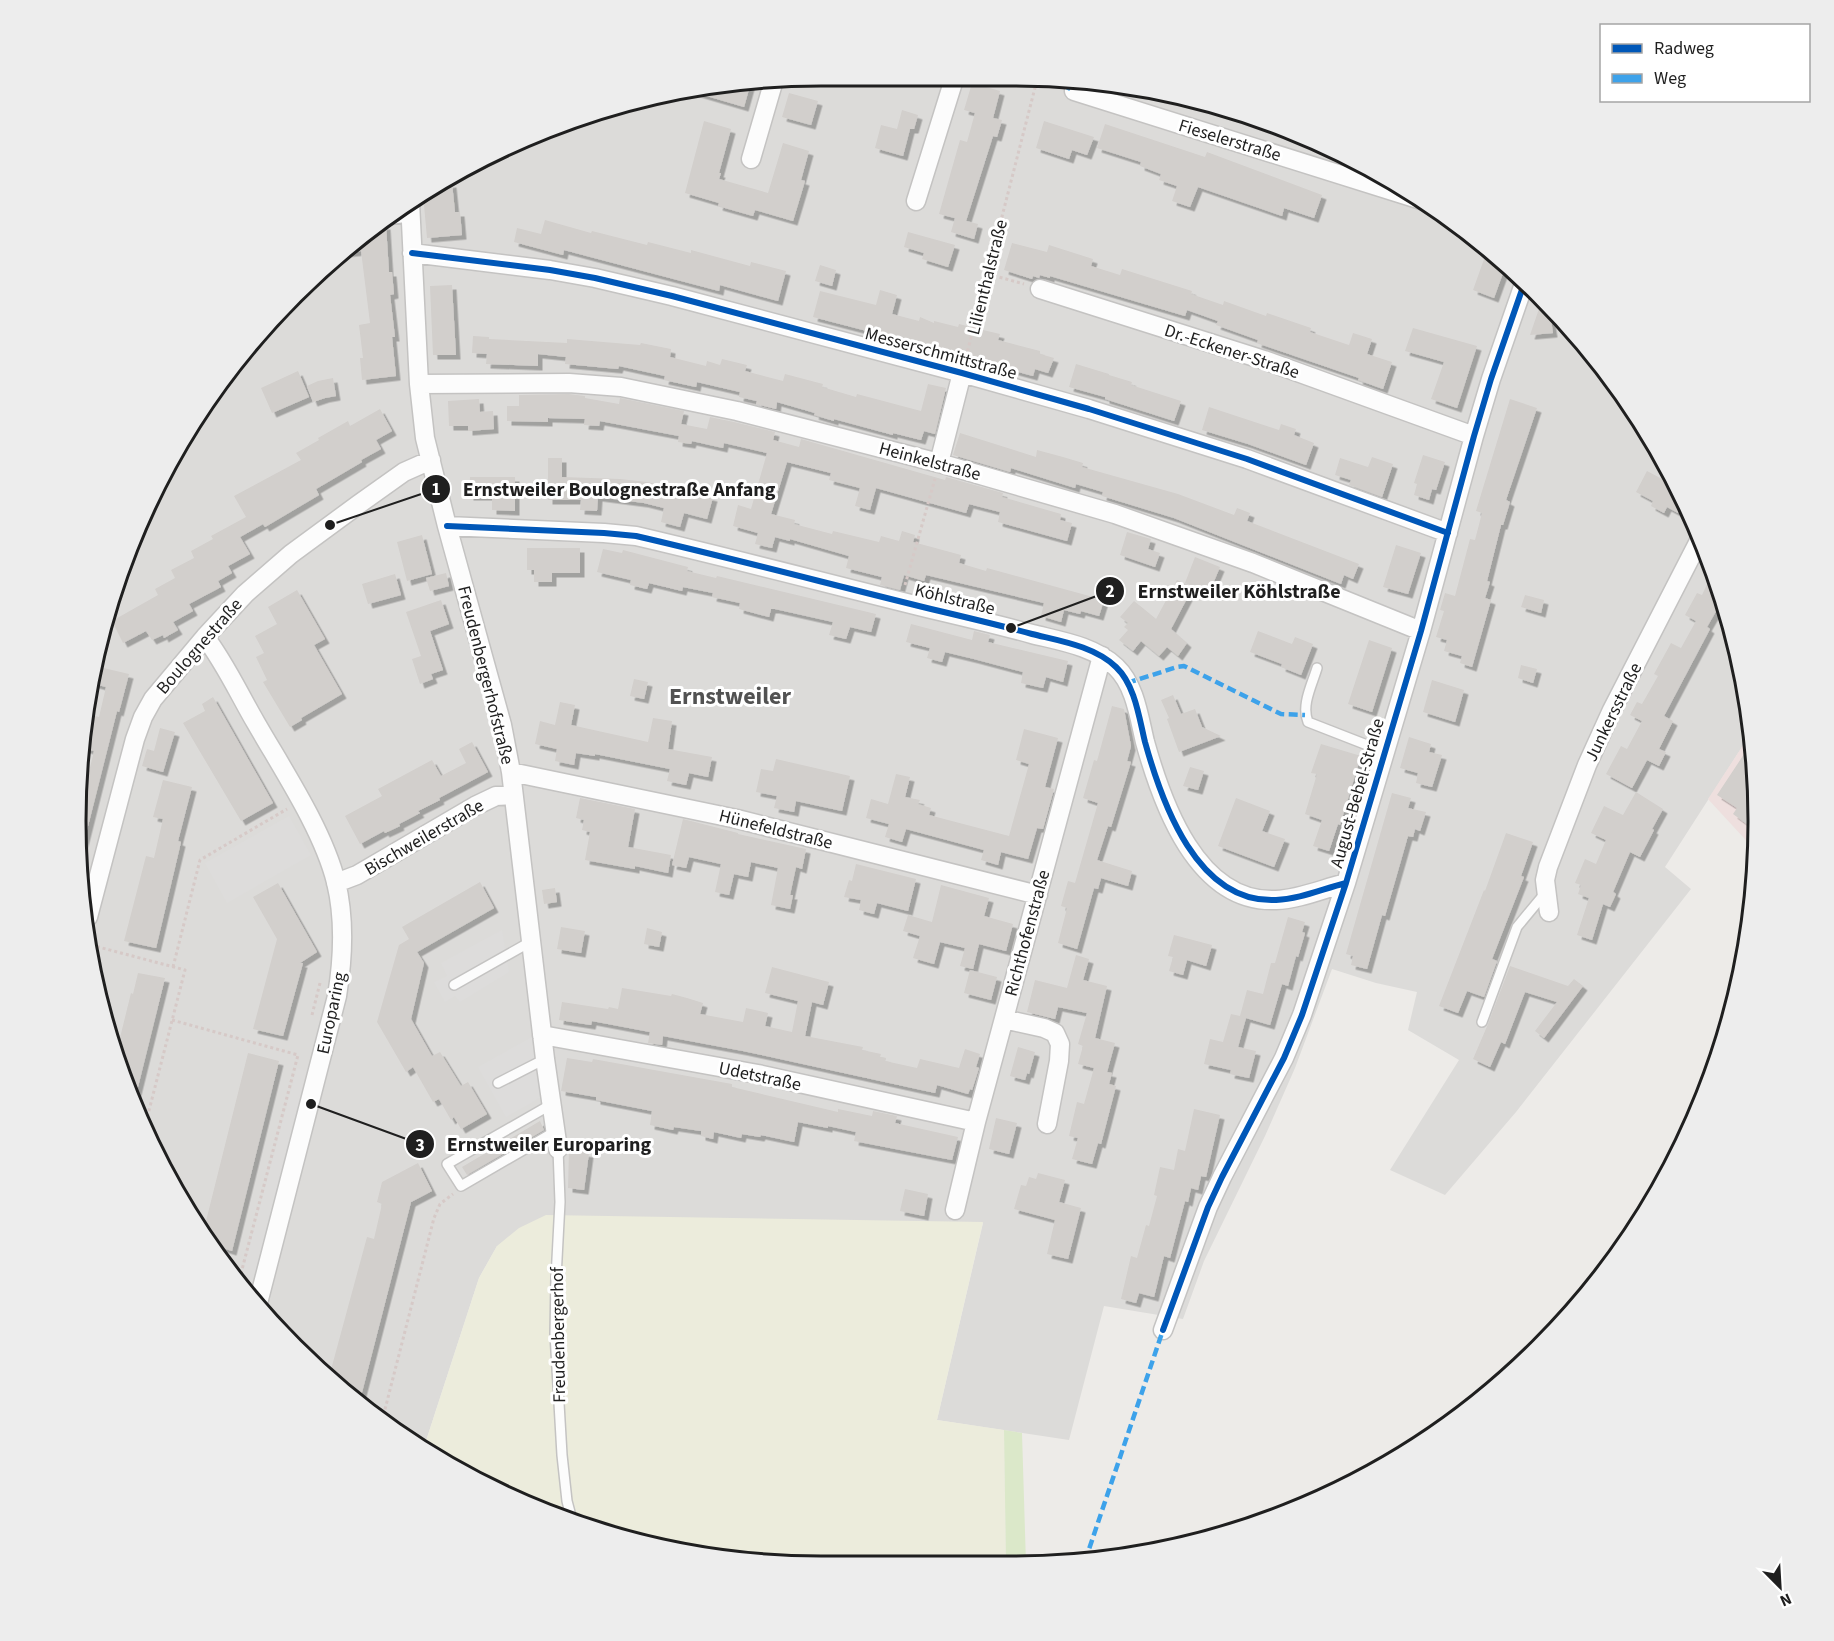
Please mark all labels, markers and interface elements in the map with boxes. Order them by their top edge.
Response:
legend [1600,24,1810,102]
text: Radweg [1654,36,1714,61]
text: Weg [1654,66,1686,91]
street label: Fieselerstraße [1176,113,1284,168]
street label: Lilienthalstraße [961,217,1014,337]
street label: Dr.-Eckener-Straße [1161,318,1303,385]
street label: Messerschmittstraße [862,321,1020,386]
street label: Heinkelstraße [876,436,984,487]
callout: Ernstweiler Boulognestraße Anfang [421,470,788,508]
text: Ernstweiler Boulognestraße Anfang [463,476,776,504]
text: 1 [431,477,441,502]
callout: Ernstweiler Köhlstraße [1095,572,1352,610]
street label: Köhlstraße [912,577,998,622]
text: Ernstweiler Köhlstraße [1137,578,1341,606]
text: 2 [1105,579,1115,604]
street label: Freudenbergerhofstraße [451,583,520,767]
street label: Boulognestraße [151,593,248,700]
street label: Junkersstraße [1579,659,1648,766]
district label: Ernstweiler [669,679,791,714]
street label: August-Bebel-Straße [1324,715,1391,871]
street label: Bischweilerstraße [360,793,489,882]
street label: Hünefeldstraße [716,803,835,856]
street label: Richthofenstraße [999,867,1056,999]
street label: Europaring [311,970,352,1057]
street label: Udetstraße [716,1056,803,1097]
callout: Ernstweiler Europaring [405,1125,663,1163]
text: Ernstweiler Europaring [447,1131,651,1159]
text: 3 [415,1133,425,1158]
street label: Freudenbergerhof [545,1266,572,1403]
north arrow [1750,1557,1810,1617]
text: N [1776,1588,1795,1612]

